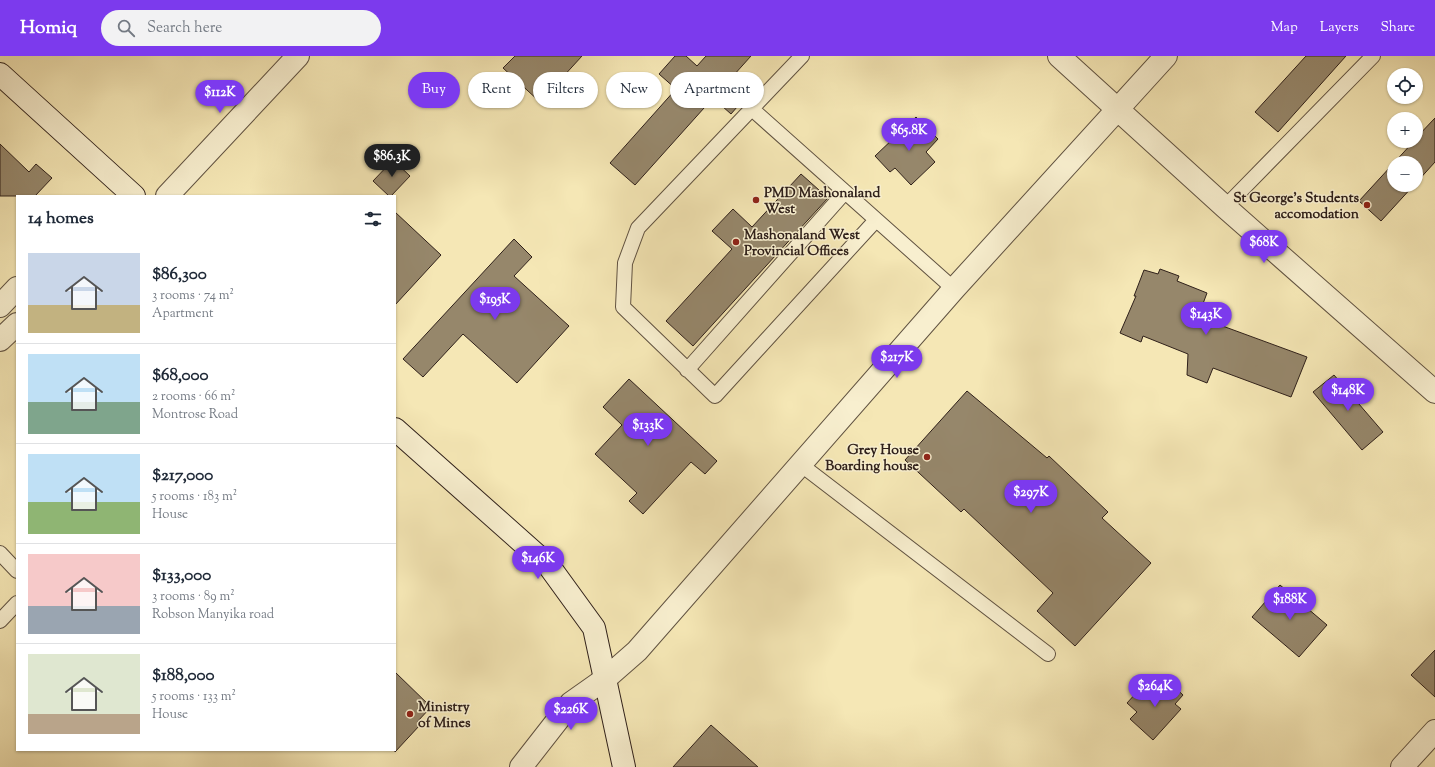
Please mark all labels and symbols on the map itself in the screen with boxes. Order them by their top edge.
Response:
pin: $112K [192,80,248,114]
pin: $65.8K [876,118,942,152]
pin: $86.3K [359,144,425,178]
place label: PMD Mashonaland West [764,184,880,220]
place label: St George's Students accomodation [1233,189,1360,225]
marker: PMD Mashonaland West [751,195,761,205]
marker: St George's Students accomodation [1362,200,1372,210]
place label: Mashonaland West Provincial Offices [744,226,860,262]
pin: $68K [1240,230,1288,264]
marker: Mashonaland West Provincial Offices [731,237,741,247]
pin: $195K [467,287,523,321]
pin: $143K [1178,302,1234,336]
pin: $217K [869,345,925,379]
pin: $148K [1320,378,1376,412]
pin: $133K [620,413,676,447]
place label: Grey House Boarding house [825,441,919,477]
marker: Grey House Boarding house [922,452,932,462]
pin: $297K [1003,480,1059,514]
pin: $146K [510,546,566,580]
pin: $188K [1262,587,1318,621]
pin: $264K [1127,674,1183,708]
pin: $226K [543,697,599,731]
place label: Ministry of Mines [418,698,471,734]
marker: Ministry of Mines [405,709,415,719]

